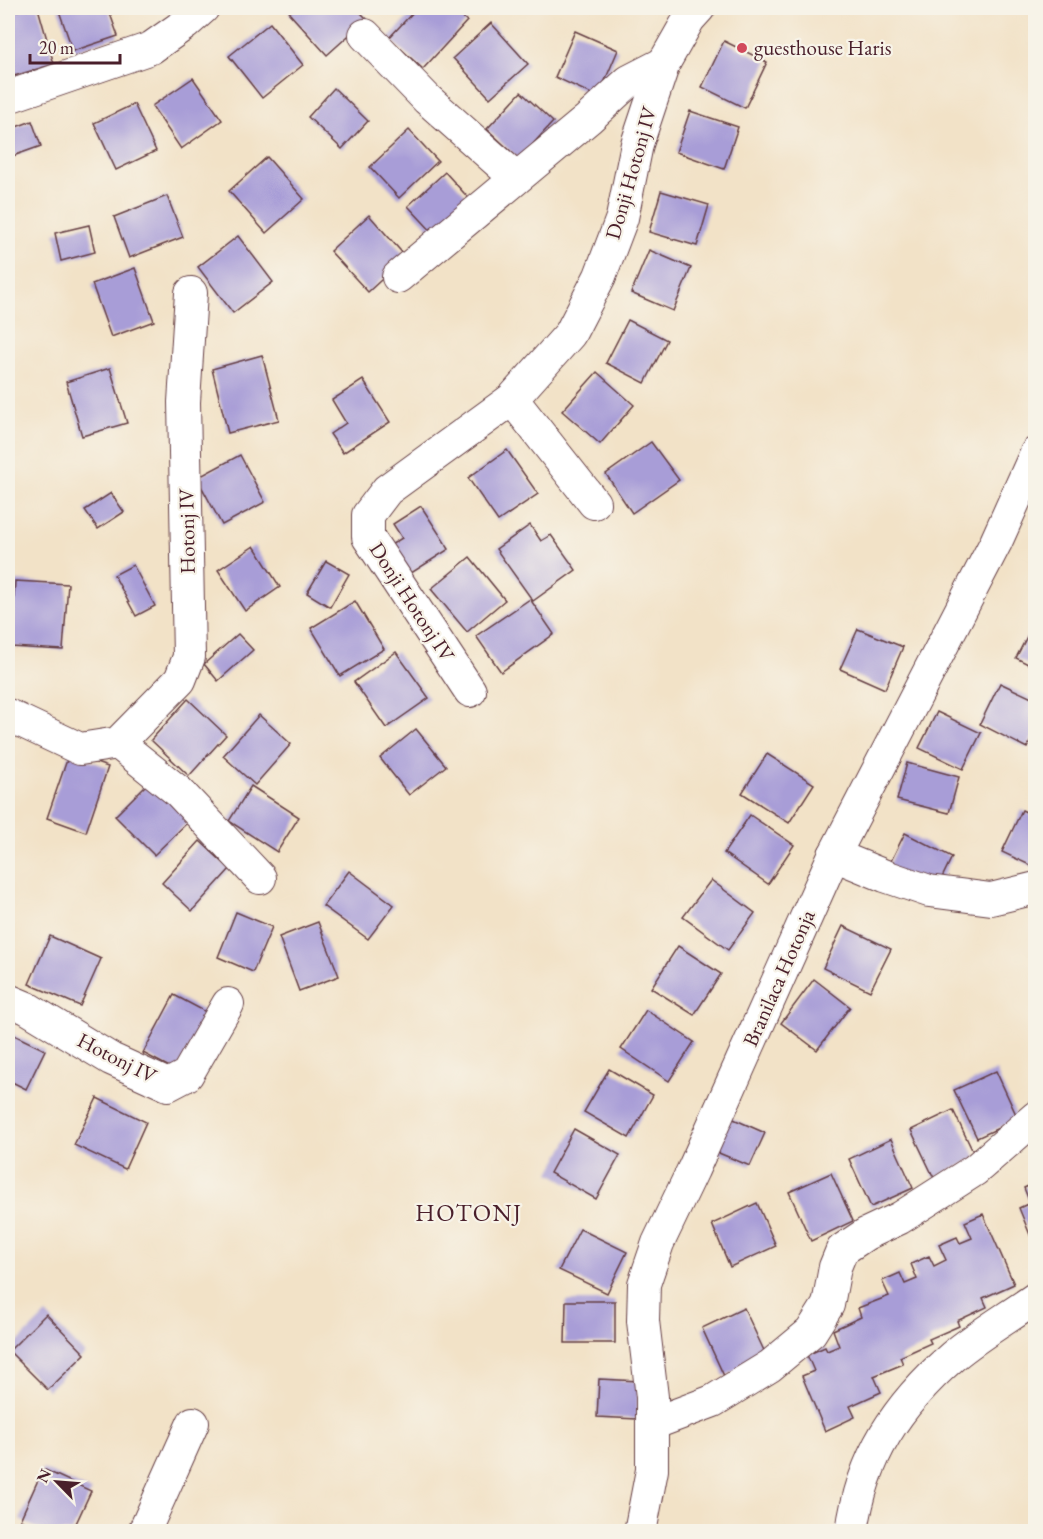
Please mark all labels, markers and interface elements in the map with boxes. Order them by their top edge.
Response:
scale bar [30,27,120,65]
place label: guesthouse Haris [754,34,892,61]
text: 20 m [39,36,74,59]
marker: guesthouse Haris [735,41,749,55]
street label: Donji Hotonj IV [599,102,663,242]
street label: Hotonj IV [172,487,201,574]
street label: Donji Hotonj IV [364,537,462,667]
street label: Branilaca Hotonja [736,905,821,1050]
street label: Hotonj IV [73,1026,162,1089]
district label: HOTONJ [415,1197,523,1228]
north arrow [27,1452,87,1512]
text: N [32,1466,56,1486]

